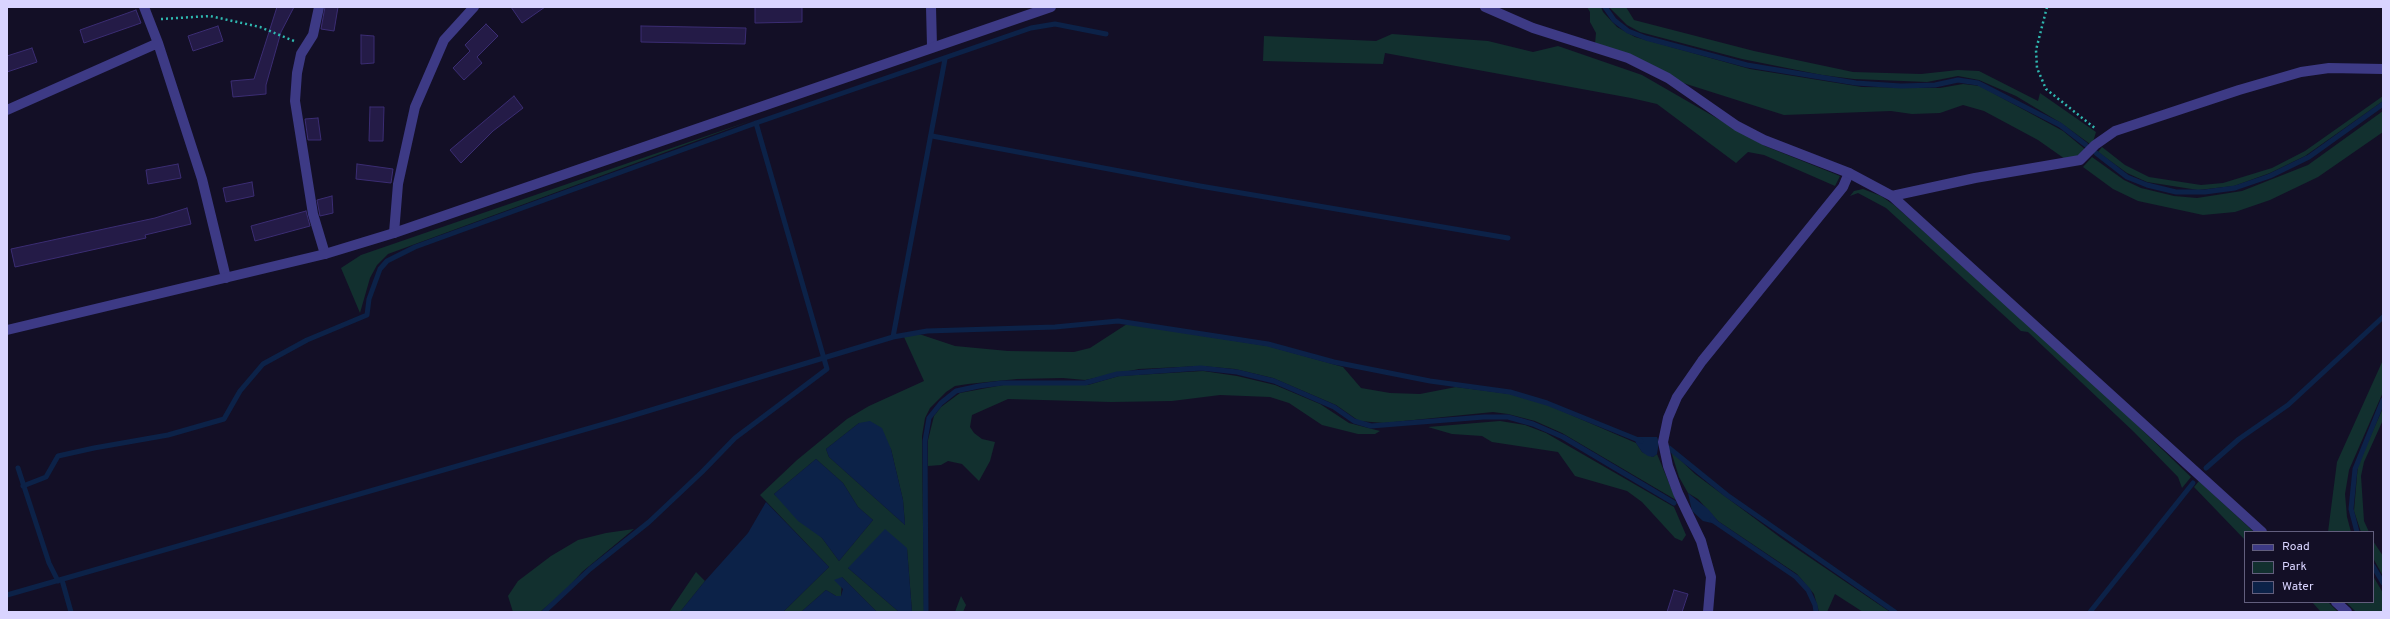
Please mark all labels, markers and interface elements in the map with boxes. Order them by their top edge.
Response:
legend [2244,531,2374,603]
text: Road [2282,539,2310,555]
text: Park [2282,559,2307,575]
text: Water [2282,579,2314,595]

